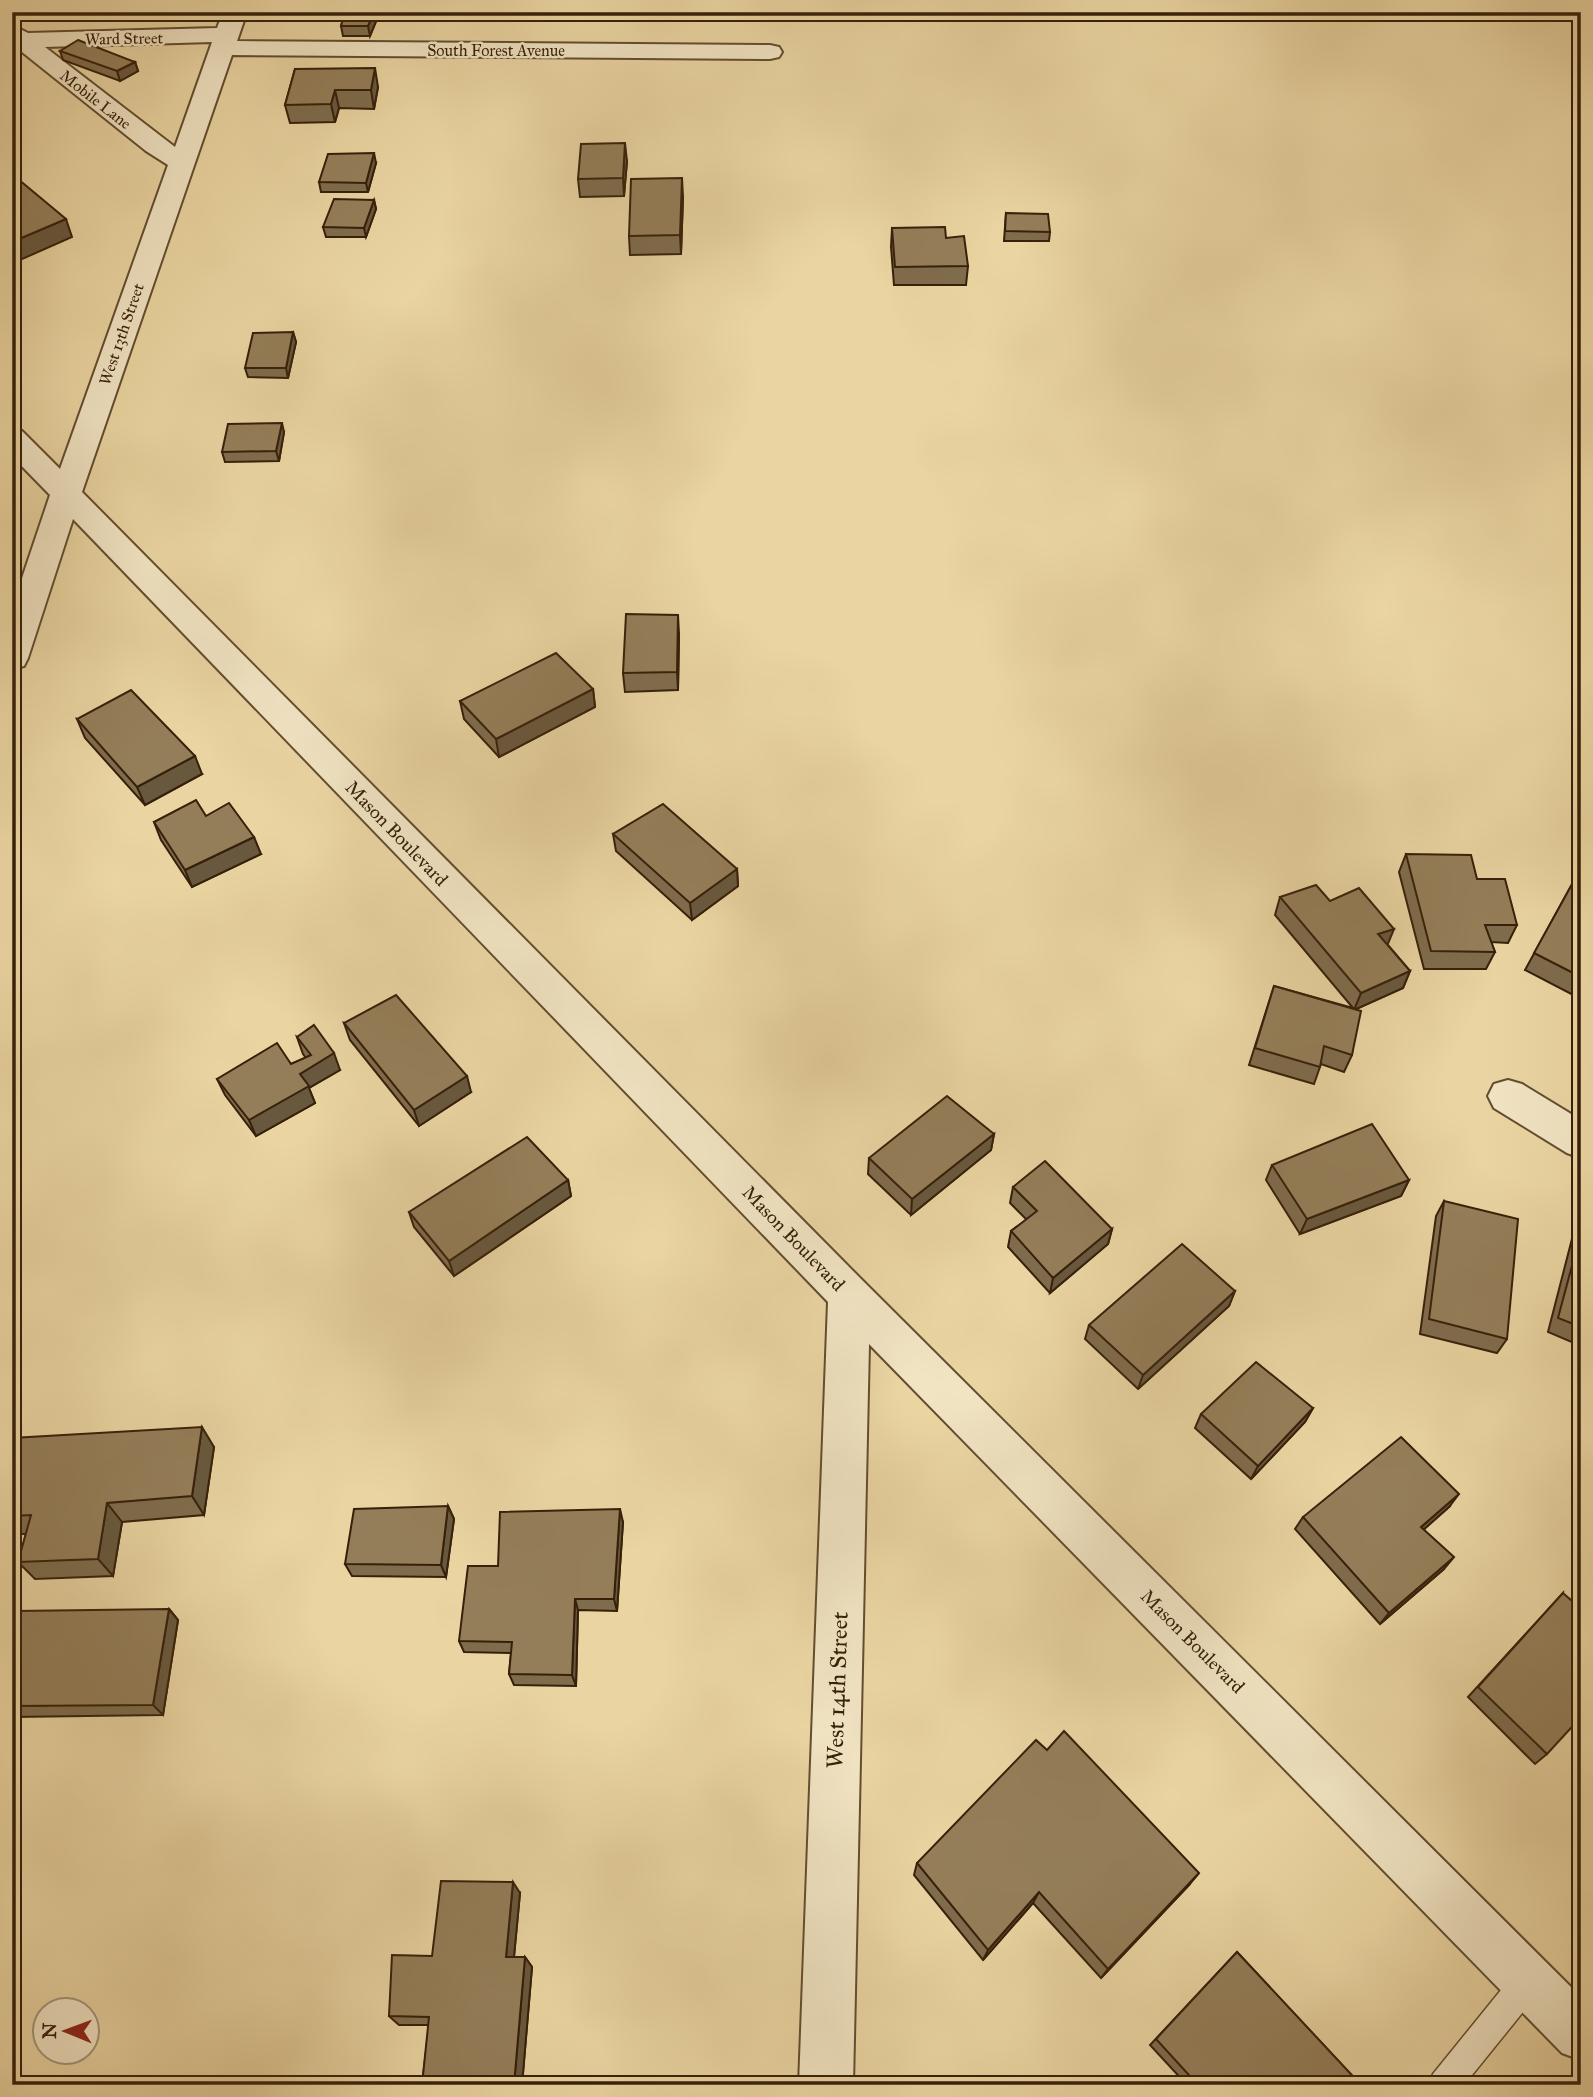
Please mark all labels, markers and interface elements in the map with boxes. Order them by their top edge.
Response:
street label: Ward Street [85,28,164,49]
street label: South Forest Avenue [427,41,565,60]
street label: Mobile Lane [56,66,135,133]
street label: West 13th Street [95,280,148,388]
street label: Mason Boulevard [341,776,453,891]
street label: Mason Boulevard [738,1181,850,1296]
street label: Mason Boulevard [1136,1585,1250,1698]
street label: West 14th Street [820,1611,854,1769]
north arrow [32,1996,102,2066]
text: N [38,2022,61,2039]

